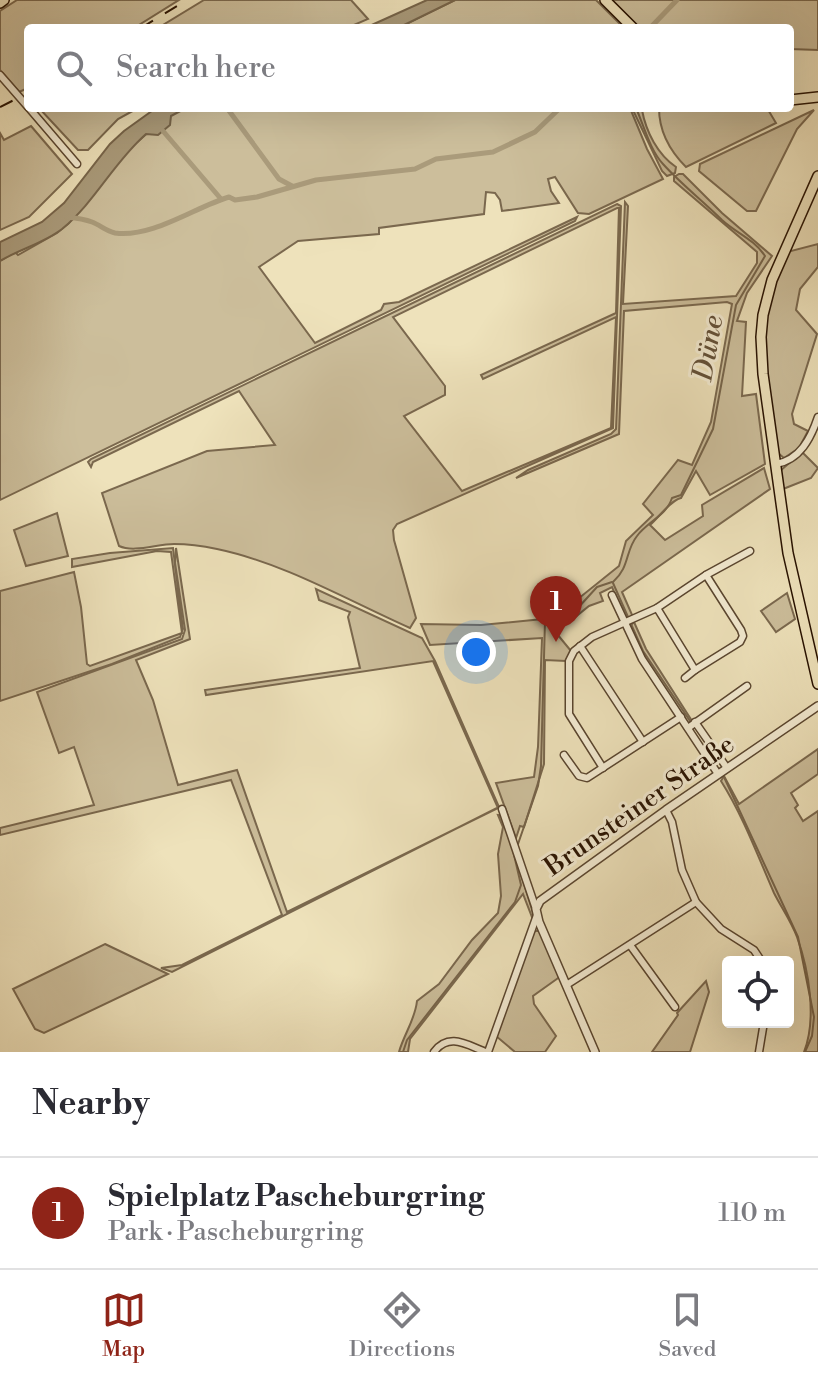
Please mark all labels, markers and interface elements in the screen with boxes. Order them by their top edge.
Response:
search box [24,24,794,112]
icon: search [52,46,96,90]
text: Search here [116,49,276,87]
water label: Düne [685,313,731,385]
pin: 1 [530,576,582,642]
your location [456,632,496,672]
street label: Brunsteiner Straße [538,728,741,884]
map controls [722,956,794,1028]
button: locate [722,956,794,1028]
text: Nearby [32,1083,150,1125]
text: Spielplatz Pascheburgring [108,1178,484,1216]
text: 1 [52,1197,64,1229]
text: 110 m [718,1197,786,1229]
text: Park · Pascheburgring [108,1216,364,1248]
tab: Map [102,1288,146,1363]
tab: Directions [349,1288,455,1363]
tab: Saved [659,1288,716,1363]

